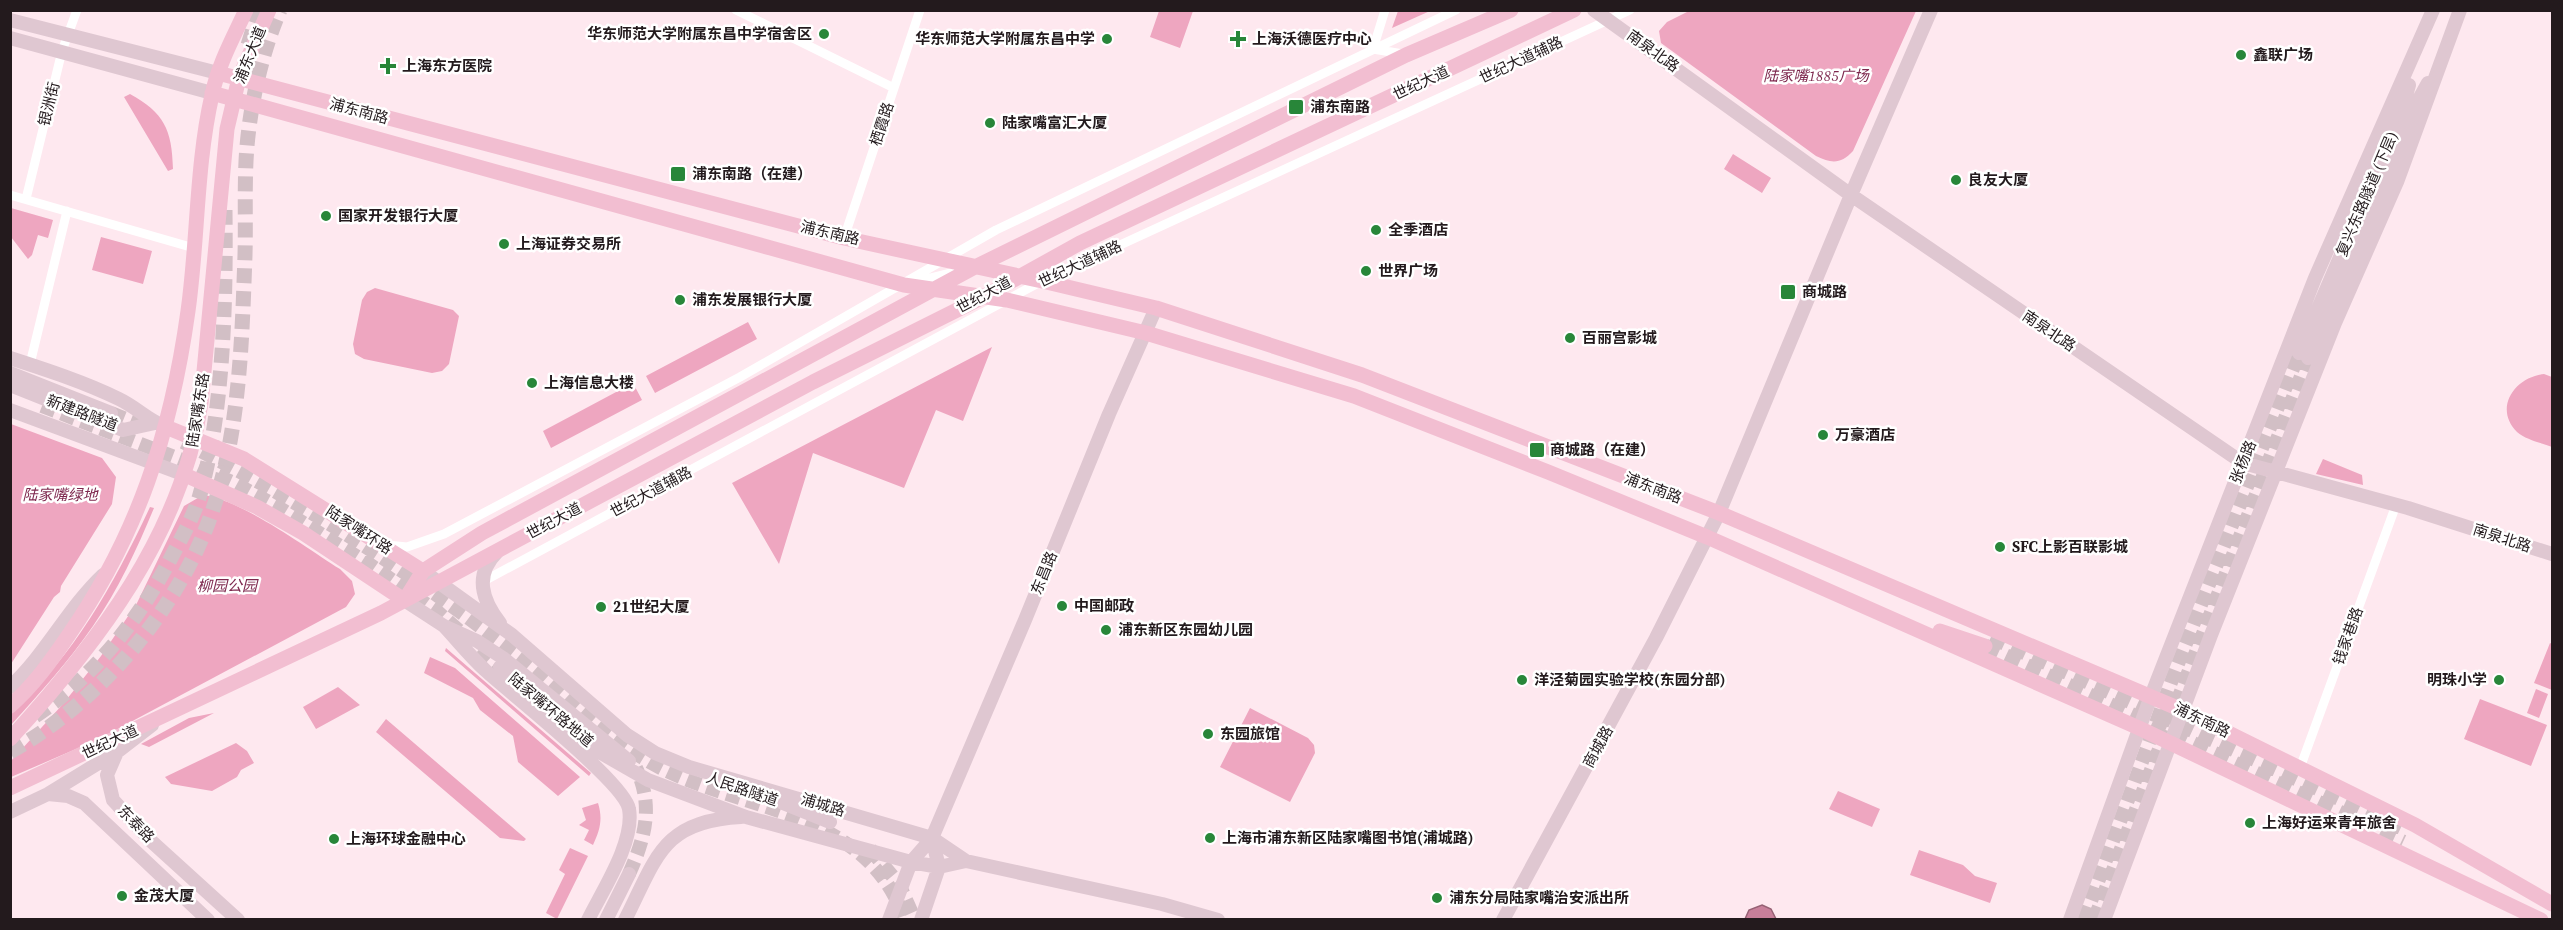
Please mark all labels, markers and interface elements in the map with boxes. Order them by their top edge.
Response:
street label: 浦东大道 [229,23,271,87]
place label: 华东师范大学附属东昌中学宿舍区 [587,23,812,44]
street label: 南泉北路 [1623,24,1684,77]
marker: 华东师范大学附属东昌中学宿舍区 [817,27,831,41]
place label: 华东师范大学附属东昌中学 [915,28,1095,49]
place label: 上海沃德医疗中心 [1252,28,1372,49]
marker: 上海沃德医疗中心 [1229,30,1247,48]
street label: 世纪大道辅路 [1476,31,1566,88]
marker: 华东师范大学附属东昌中学 [1100,32,1114,46]
place label: 鑫联广场 [2253,44,2313,65]
marker: 鑫联广场 [2234,48,2248,62]
place label: 上海东方医院 [402,55,492,76]
marker: 上海东方医院 [379,57,397,75]
street label: 世纪大道 [1389,60,1452,105]
park label: 陆家嘴1885广场 [1763,65,1871,86]
street label: 银洲街 [33,79,64,128]
street label: 浦东南路 [327,93,391,128]
place label: 浦东南路 [1310,96,1370,117]
marker: 浦东南路 [1287,98,1305,116]
street label: 栖霞路 [865,99,898,148]
place label: 陆家嘴富汇大厦 [1002,112,1107,133]
marker: 陆家嘴富汇大厦 [983,116,997,130]
street label: 复兴东路隧道 (下层) [2331,128,2402,259]
place label: 浦东南路（在建） [692,163,812,184]
marker: 浦东南路（在建） [669,165,687,183]
place label: 良友大厦 [1968,169,2028,190]
marker: 良友大厦 [1949,173,1963,187]
place label: 国家开发银行大厦 [338,205,458,226]
marker: 国家开发银行大厦 [319,209,333,223]
street label: 浦东南路 [799,216,862,249]
place label: 全季酒店 [1388,219,1448,240]
marker: 全季酒店 [1369,223,1383,237]
place label: 上海证券交易所 [516,233,621,254]
street label: 世纪大道辅路 [1035,235,1125,292]
marker: 上海证券交易所 [497,237,511,251]
place label: 世界广场 [1378,260,1438,281]
marker: 世界广场 [1359,264,1373,278]
street label: 世纪大道 [952,271,1015,318]
place label: 商城路 [1802,281,1847,302]
marker: 商城路 [1779,283,1797,301]
place label: 浦东发展银行大厦 [692,289,812,310]
marker: 浦东发展银行大厦 [673,293,687,307]
street label: 南泉北路 [2019,305,2080,356]
place label: 百丽宫影城 [1582,327,1657,348]
marker: 百丽宫影城 [1563,331,1577,345]
street label: 陆家嘴东路 [181,371,214,449]
place label: 上海信息大楼 [544,372,634,393]
marker: 上海信息大楼 [525,376,539,390]
street label: 新建路隧道 [43,389,121,436]
place label: 万豪酒店 [1835,424,1895,445]
marker: 万豪酒店 [1816,428,1830,442]
street label: 张杨路 [2224,437,2261,487]
place label: 商城路（在建） [1550,439,1655,460]
marker: 商城路（在建） [1528,441,1546,459]
street label: 世纪大道辅路 [606,461,695,522]
street label: 浦东南路 [1621,467,1685,508]
park label: 陆家嘴绿地 [22,484,99,505]
street label: 世纪大道 [522,497,585,544]
street label: 陆家嘴环路 [322,500,396,559]
street label: 南泉北路 [2470,518,2534,557]
place label: SFC上影百联影城 [2012,536,2128,557]
marker: SFC上影百联影城 [1993,540,2007,554]
street label: 东昌路 [1025,548,1062,598]
park label: 柳园公园 [197,575,259,596]
place label: 中国邮政 [1074,595,1134,616]
place label: 21世纪大厦 [613,596,689,617]
marker: 中国邮政 [1055,599,1069,613]
marker: 21世纪大厦 [594,600,608,614]
street label: 钱家巷路 [2327,604,2368,668]
place label: 浦东新区东园幼儿园 [1118,619,1253,640]
marker: 浦东新区东园幼儿园 [1099,623,1113,637]
street label: 陆家嘴环路地道 [504,668,598,751]
place label: 洋泾菊园实验学校(东园分部) [1534,669,1725,690]
place label: 明珠小学 [2427,669,2487,690]
marker: 洋泾菊园实验学校(东园分部) [1515,673,1529,687]
marker: 明珠小学 [2492,673,2506,687]
street label: 浦东南路 [2171,697,2234,742]
street label: 世纪大道 [78,719,141,764]
street label: 商城路 [1577,722,1618,772]
place label: 东园旅馆 [1220,723,1280,744]
marker: 东园旅馆 [1201,727,1215,741]
street label: 人民路隧道 [703,766,781,811]
street label: 浦城路 [799,788,848,821]
street label: 东泰路 [113,800,160,847]
place label: 上海好运来青年旅舍 [2262,812,2397,833]
marker: 上海好运来青年旅舍 [2243,816,2257,830]
place label: 上海市浦东新区陆家嘴图书馆(浦城路) [1222,827,1473,848]
place label: 上海环球金融中心 [346,828,466,849]
marker: 上海市浦东新区陆家嘴图书馆(浦城路) [1203,831,1217,845]
marker: 上海环球金融中心 [327,832,341,846]
place label: 金茂大厦 [134,885,194,906]
place label: 浦东分局陆家嘴治安派出所 [1449,887,1629,908]
marker: 金茂大厦 [115,889,129,903]
marker: 浦东分局陆家嘴治安派出所 [1430,891,1444,905]

